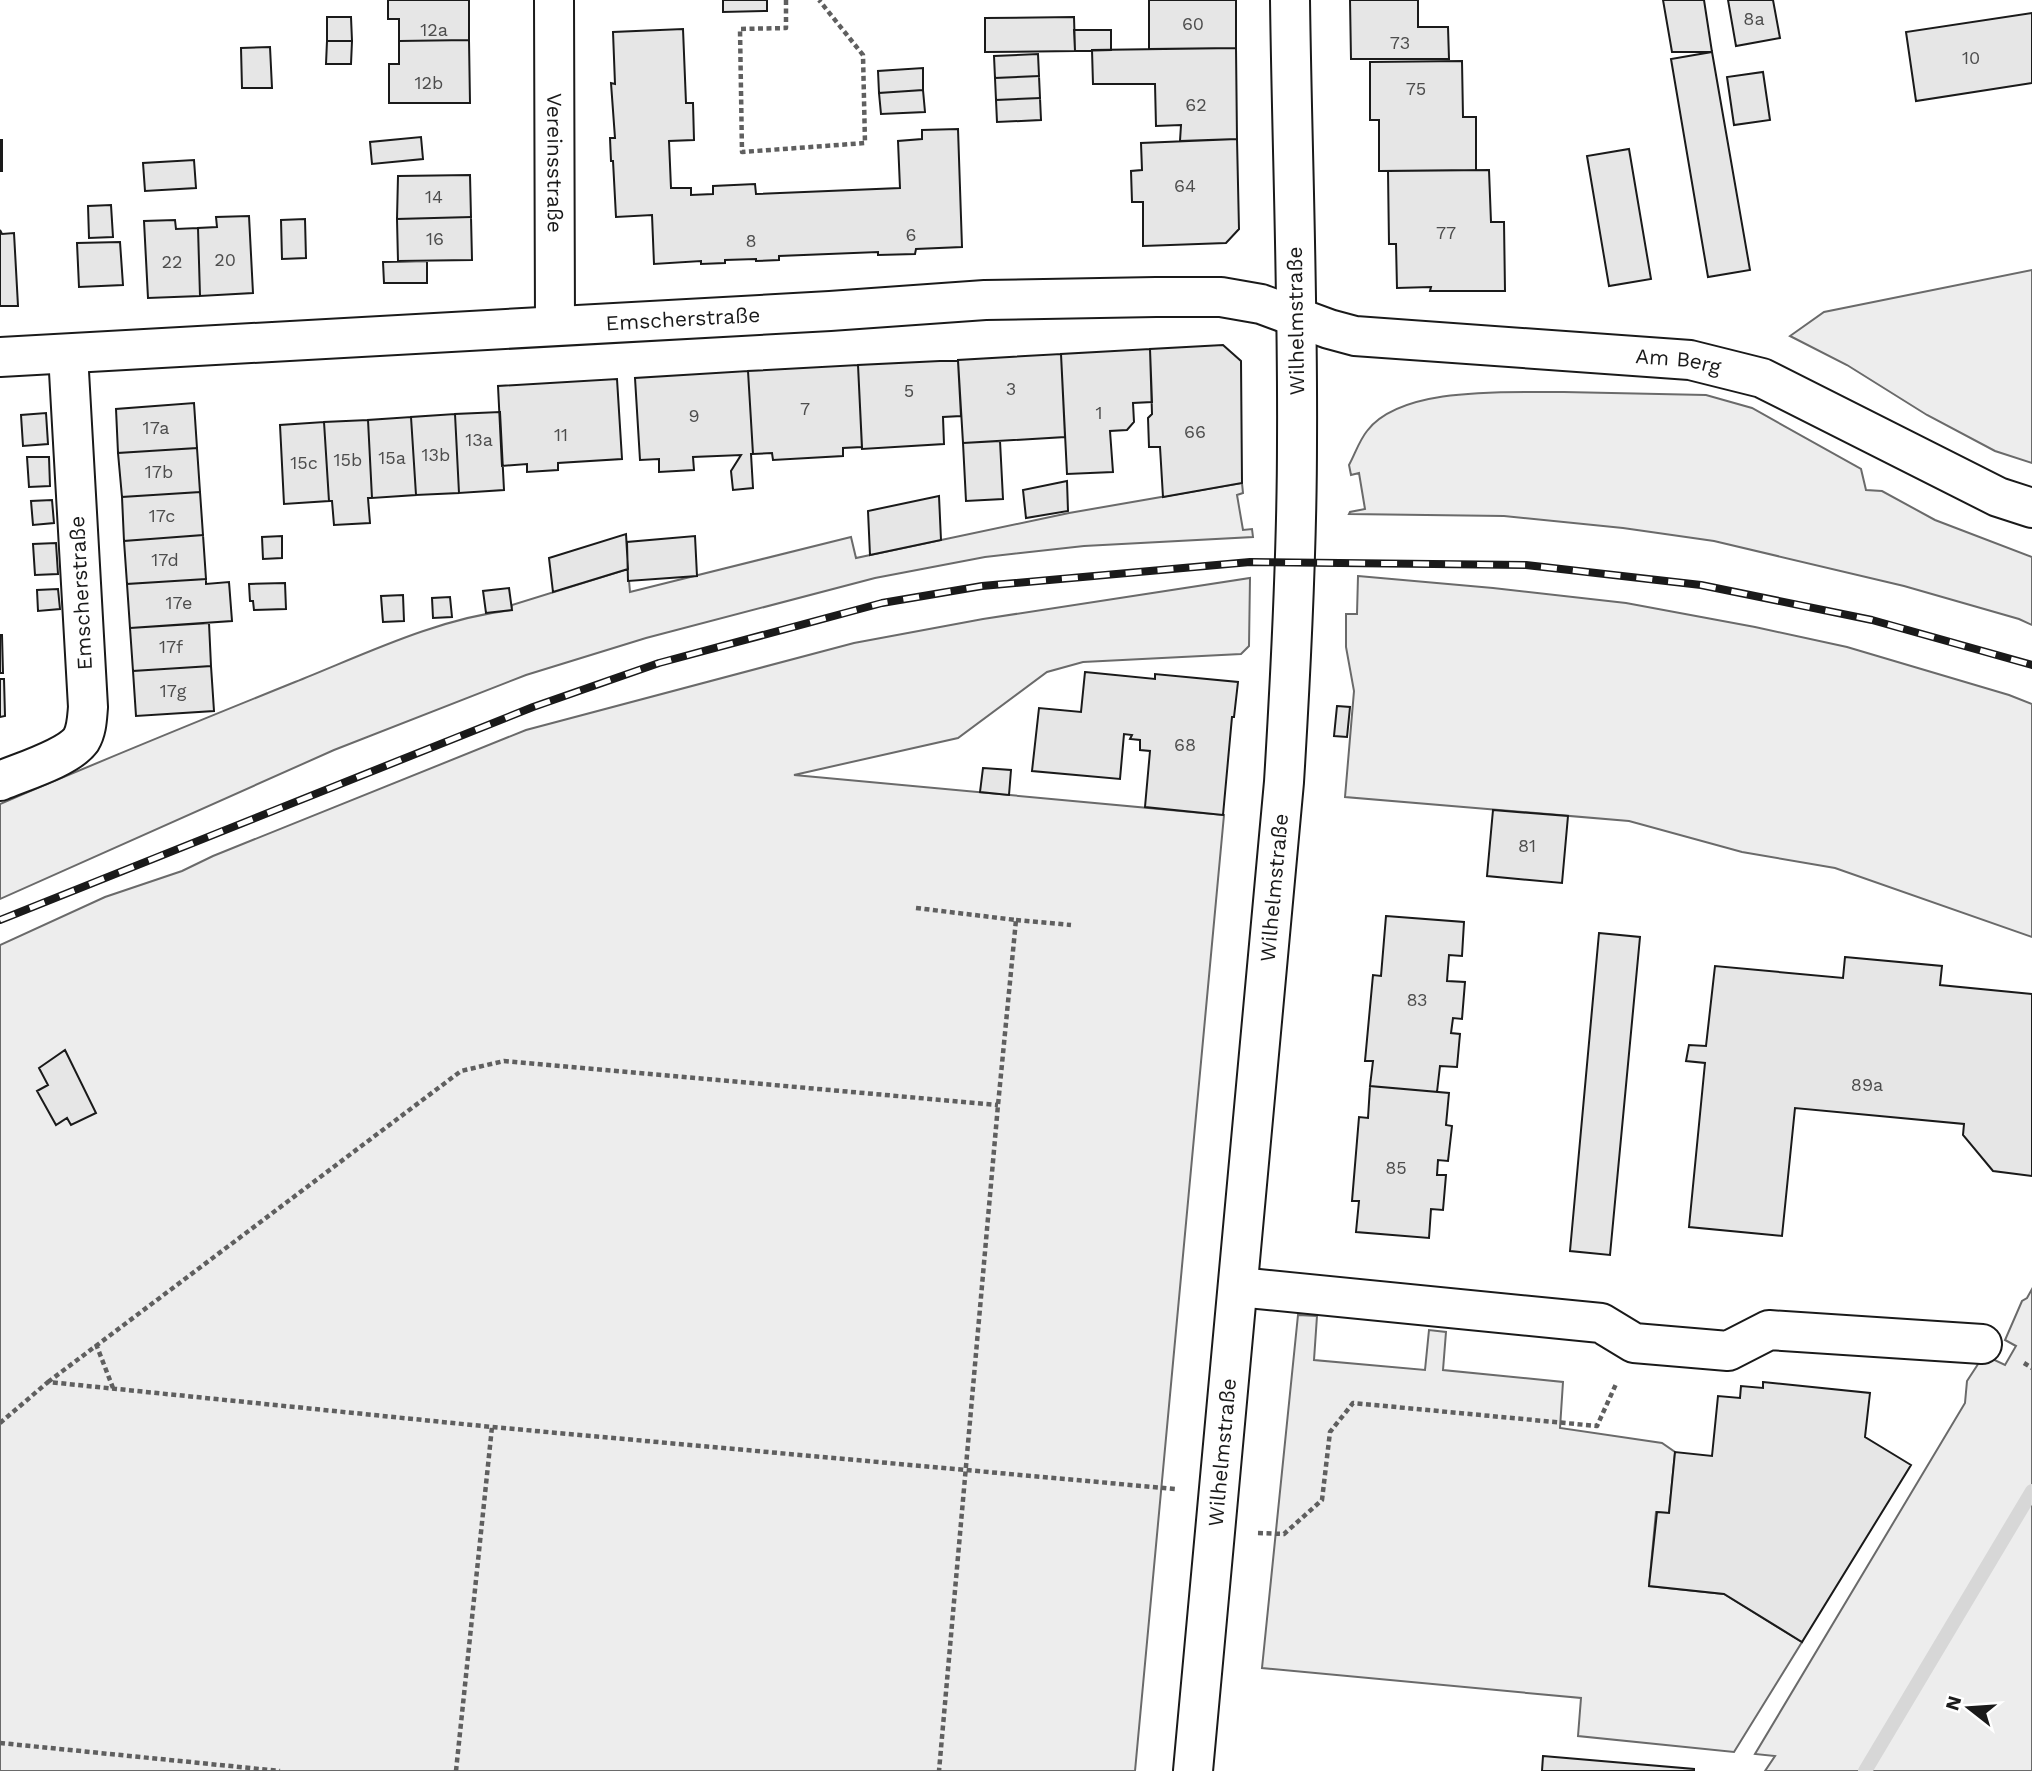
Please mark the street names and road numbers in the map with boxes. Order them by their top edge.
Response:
street label: Vereinsstraße [542,93,568,233]
street label: Wilhelmstraße [1282,246,1309,396]
street label: Emscherstraße [605,302,761,335]
street label: Am Berg [1635,343,1725,379]
street label: Emscherstraße [64,515,97,671]
street label: Wilhelmstraße [1255,812,1293,963]
street label: Wilhelmstraße [1203,1377,1241,1528]

